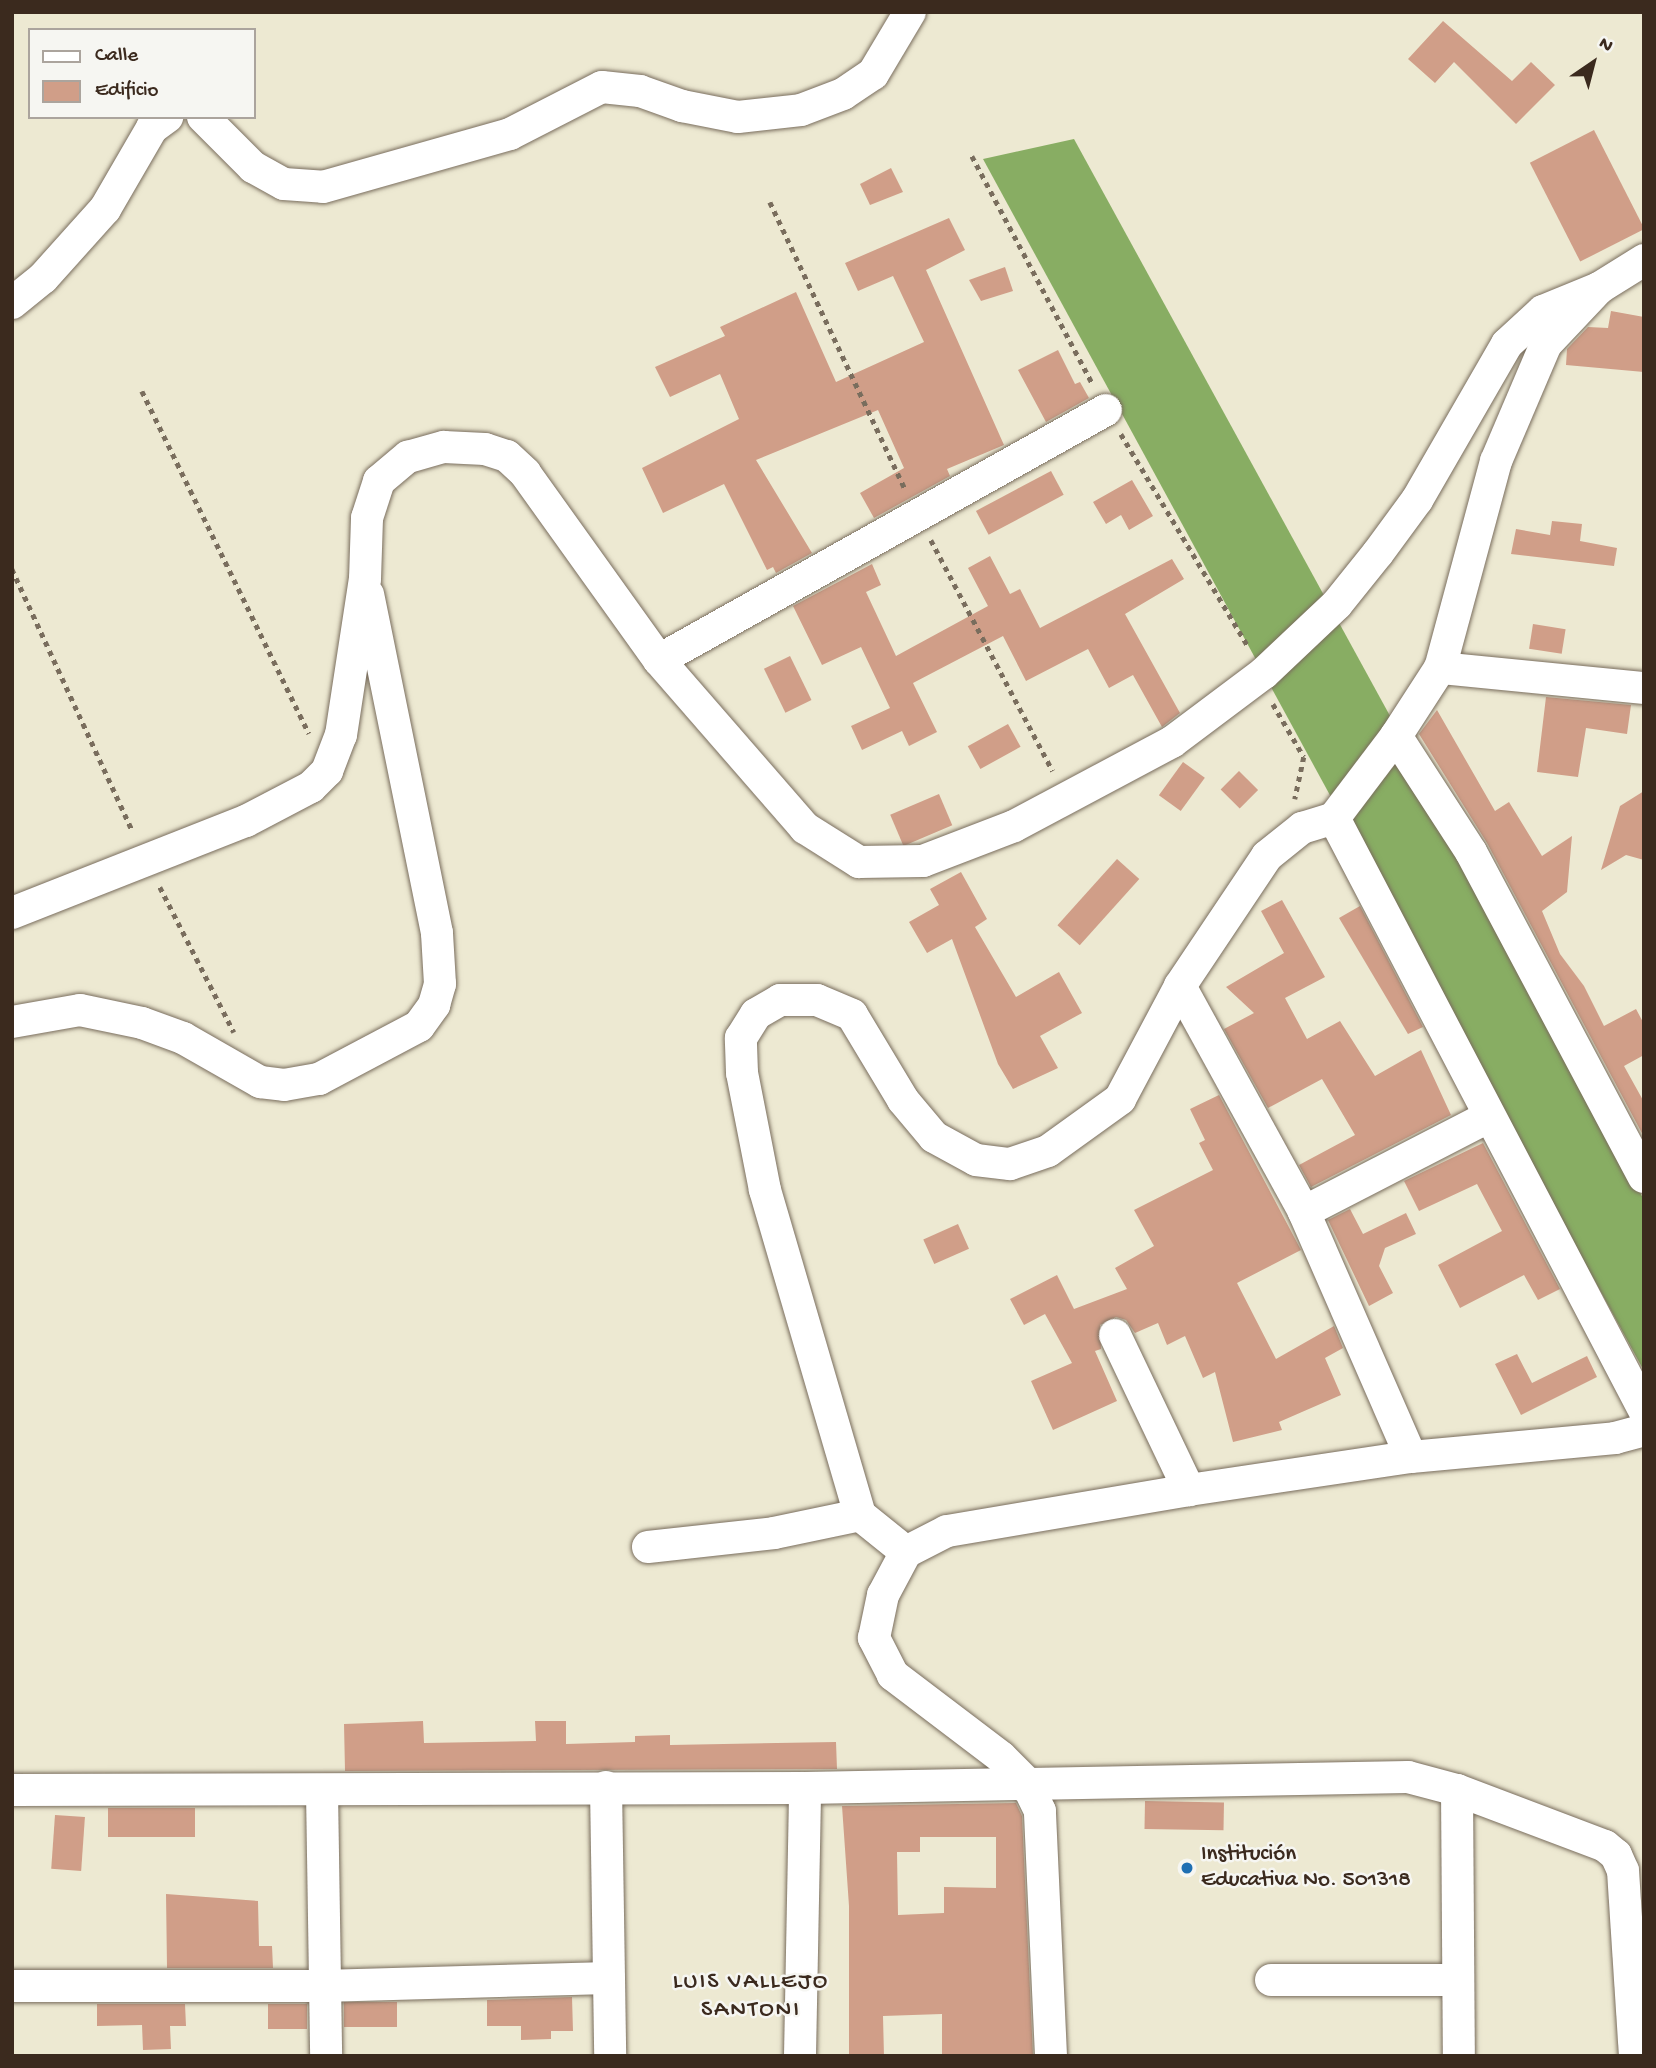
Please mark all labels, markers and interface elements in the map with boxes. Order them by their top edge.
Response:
legend [28,28,256,119]
north arrow [1558,28,1628,98]
text: N [1594,32,1617,58]
text: Calle [95,44,138,69]
text: Edificio [95,79,159,104]
place label: Institución Educativa No. 501318 [1201,1841,1411,1895]
marker: Institución Educativa No. 501318 [1179,1860,1195,1876]
district label: LUIS VALLEJO SANTONI [674,1969,828,2025]

